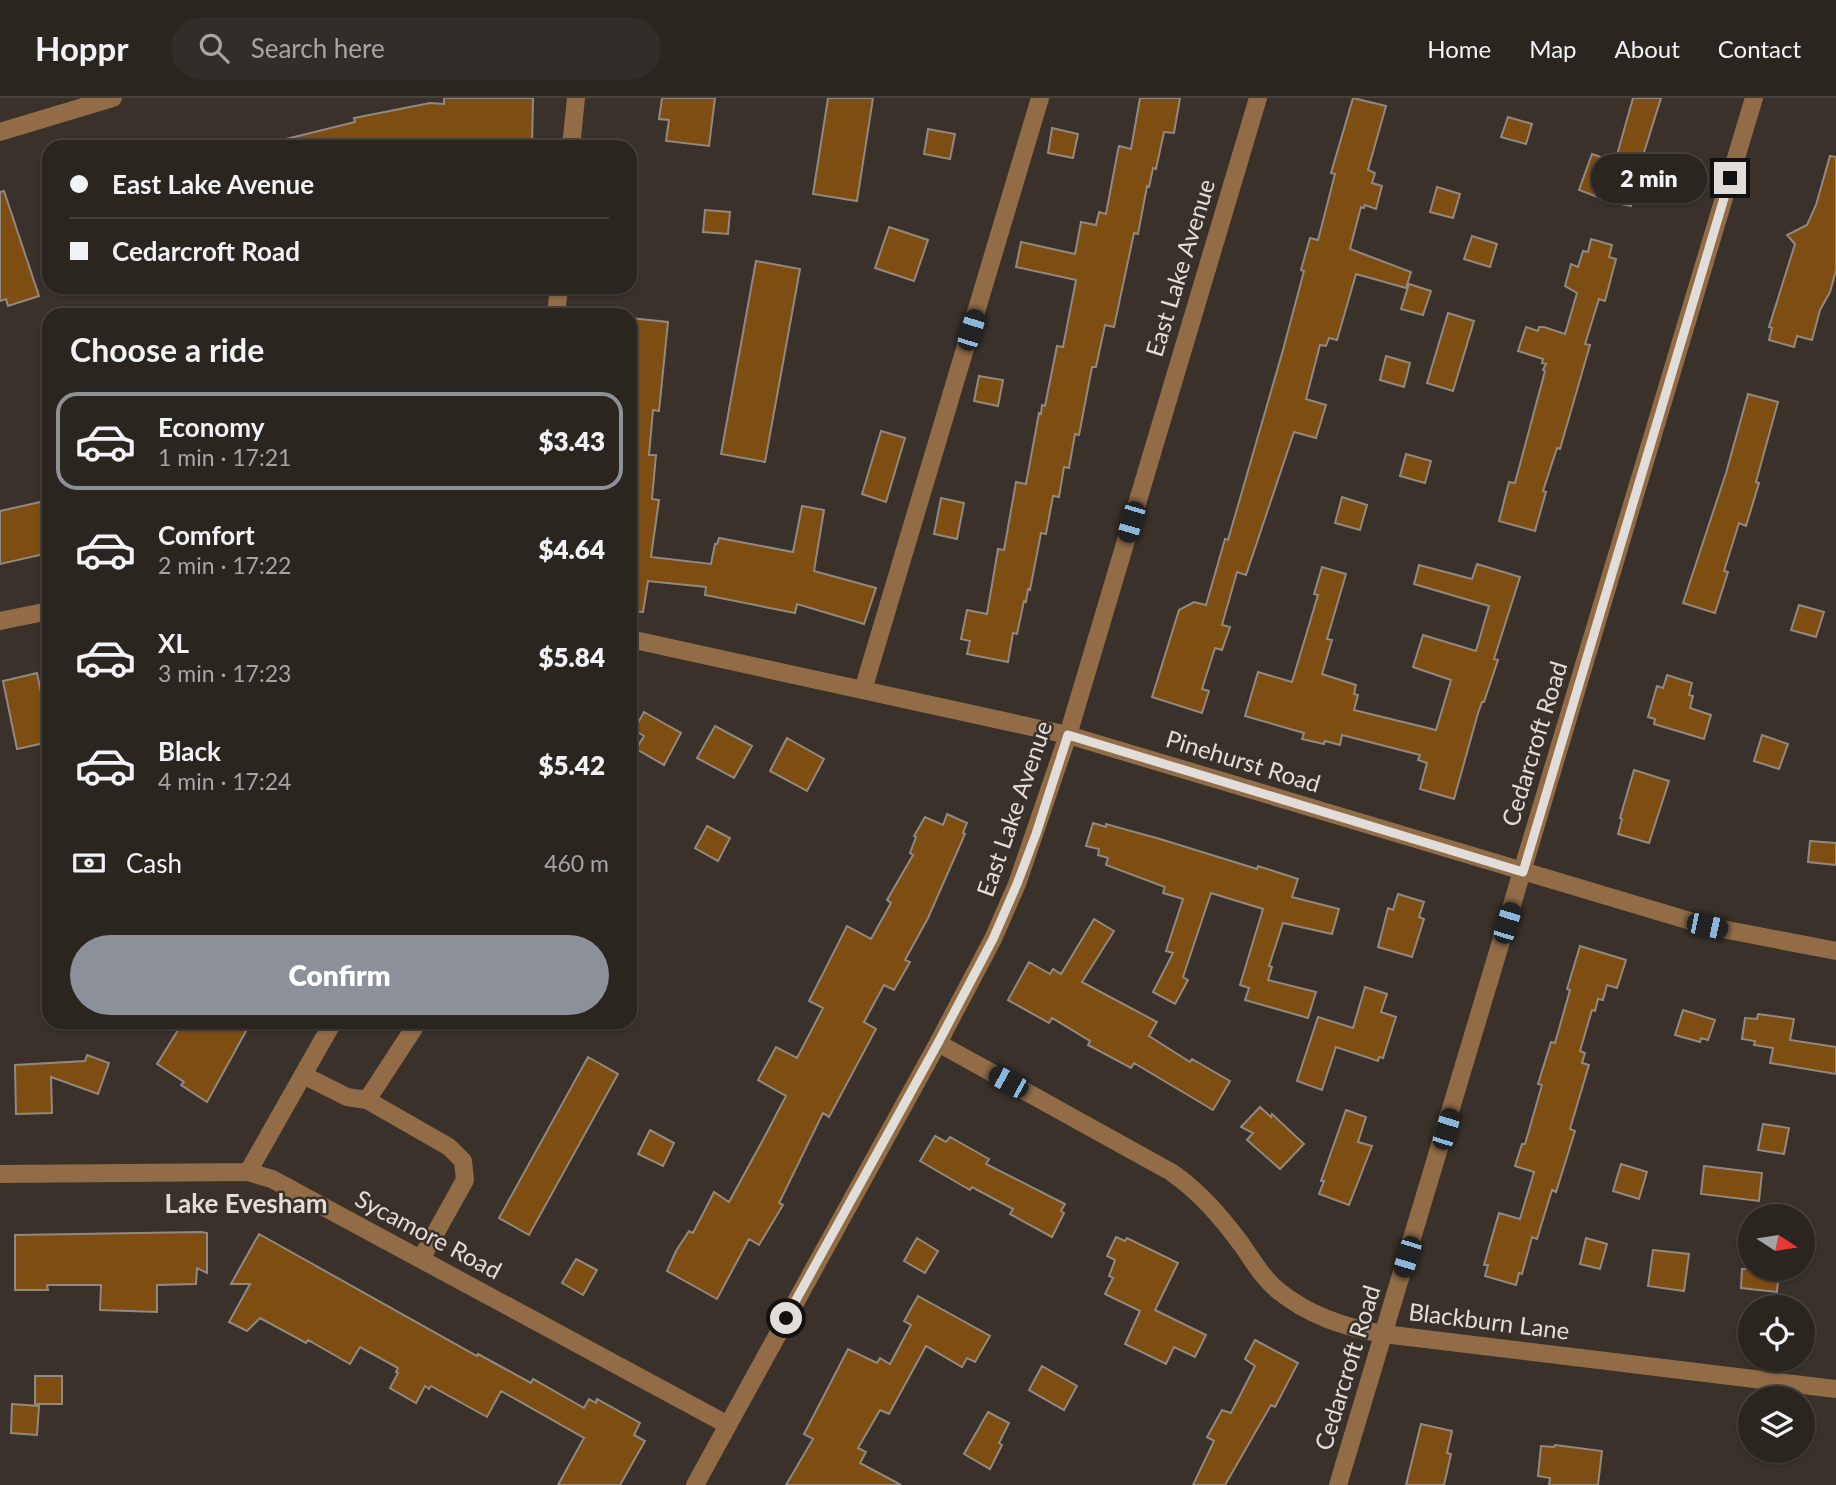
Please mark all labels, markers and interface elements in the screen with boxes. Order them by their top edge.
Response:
search box [171,17,661,80]
text: Hoppr [35,28,129,68]
icon: search [195,29,233,67]
text: Search here [251,32,385,64]
text: Home [1427,34,1491,63]
text: Map [1529,34,1577,63]
text: About [1615,34,1680,63]
text: Contact [1718,34,1801,63]
callout: 2 min [1590,154,1706,202]
route end [1714,162,1746,194]
text: 2 min [1620,164,1678,192]
text: East Lake Avenue [112,168,314,200]
street label: East Lake Avenue [1139,175,1220,360]
text: Cedarcroft Road [112,235,300,267]
car [955,307,988,353]
text: Choose a ride [70,330,264,369]
icon: car [74,410,137,473]
text: Economy [158,411,264,443]
text: $3.43 [538,425,605,457]
text: 1 min · 17:21 [158,443,291,471]
car [1116,499,1147,545]
icon: car [74,518,137,581]
text: Comfort [158,519,255,551]
text: $4.64 [538,533,605,565]
text: 2 min · 17:22 [158,551,291,579]
icon: car [74,626,137,689]
text: XL [158,627,189,659]
text: $5.84 [538,641,605,673]
street label: Cedarcroft Road [1495,658,1572,830]
text: 3 min · 17:23 [158,659,291,687]
street label: East Lake Avenue [970,717,1057,900]
street label: Pinehurst Road [1163,723,1324,798]
icon: car [74,734,137,797]
text: Black [158,735,221,767]
text: $5.42 [538,749,605,781]
text: 4 min · 17:24 [158,767,291,795]
icon: cash [70,844,108,882]
text: Cash [126,847,182,879]
text: 460 m [544,849,609,877]
car [1491,900,1524,946]
car [1685,911,1730,941]
button: Confirm [70,935,609,1015]
car [985,1063,1032,1101]
car [1430,1106,1463,1152]
street label: Sycamore Road [351,1183,507,1284]
district label: Lake Evesham [165,1187,327,1219]
north arrow [1738,1204,1815,1281]
map controls [1738,1204,1815,1463]
car [1391,1234,1424,1280]
street label: Cedarcroft Road [1308,1282,1385,1454]
button: locate [1738,1295,1815,1372]
street label: Blackburn Lane [1407,1296,1571,1345]
route start [770,1302,802,1334]
button: layers [1738,1386,1815,1463]

